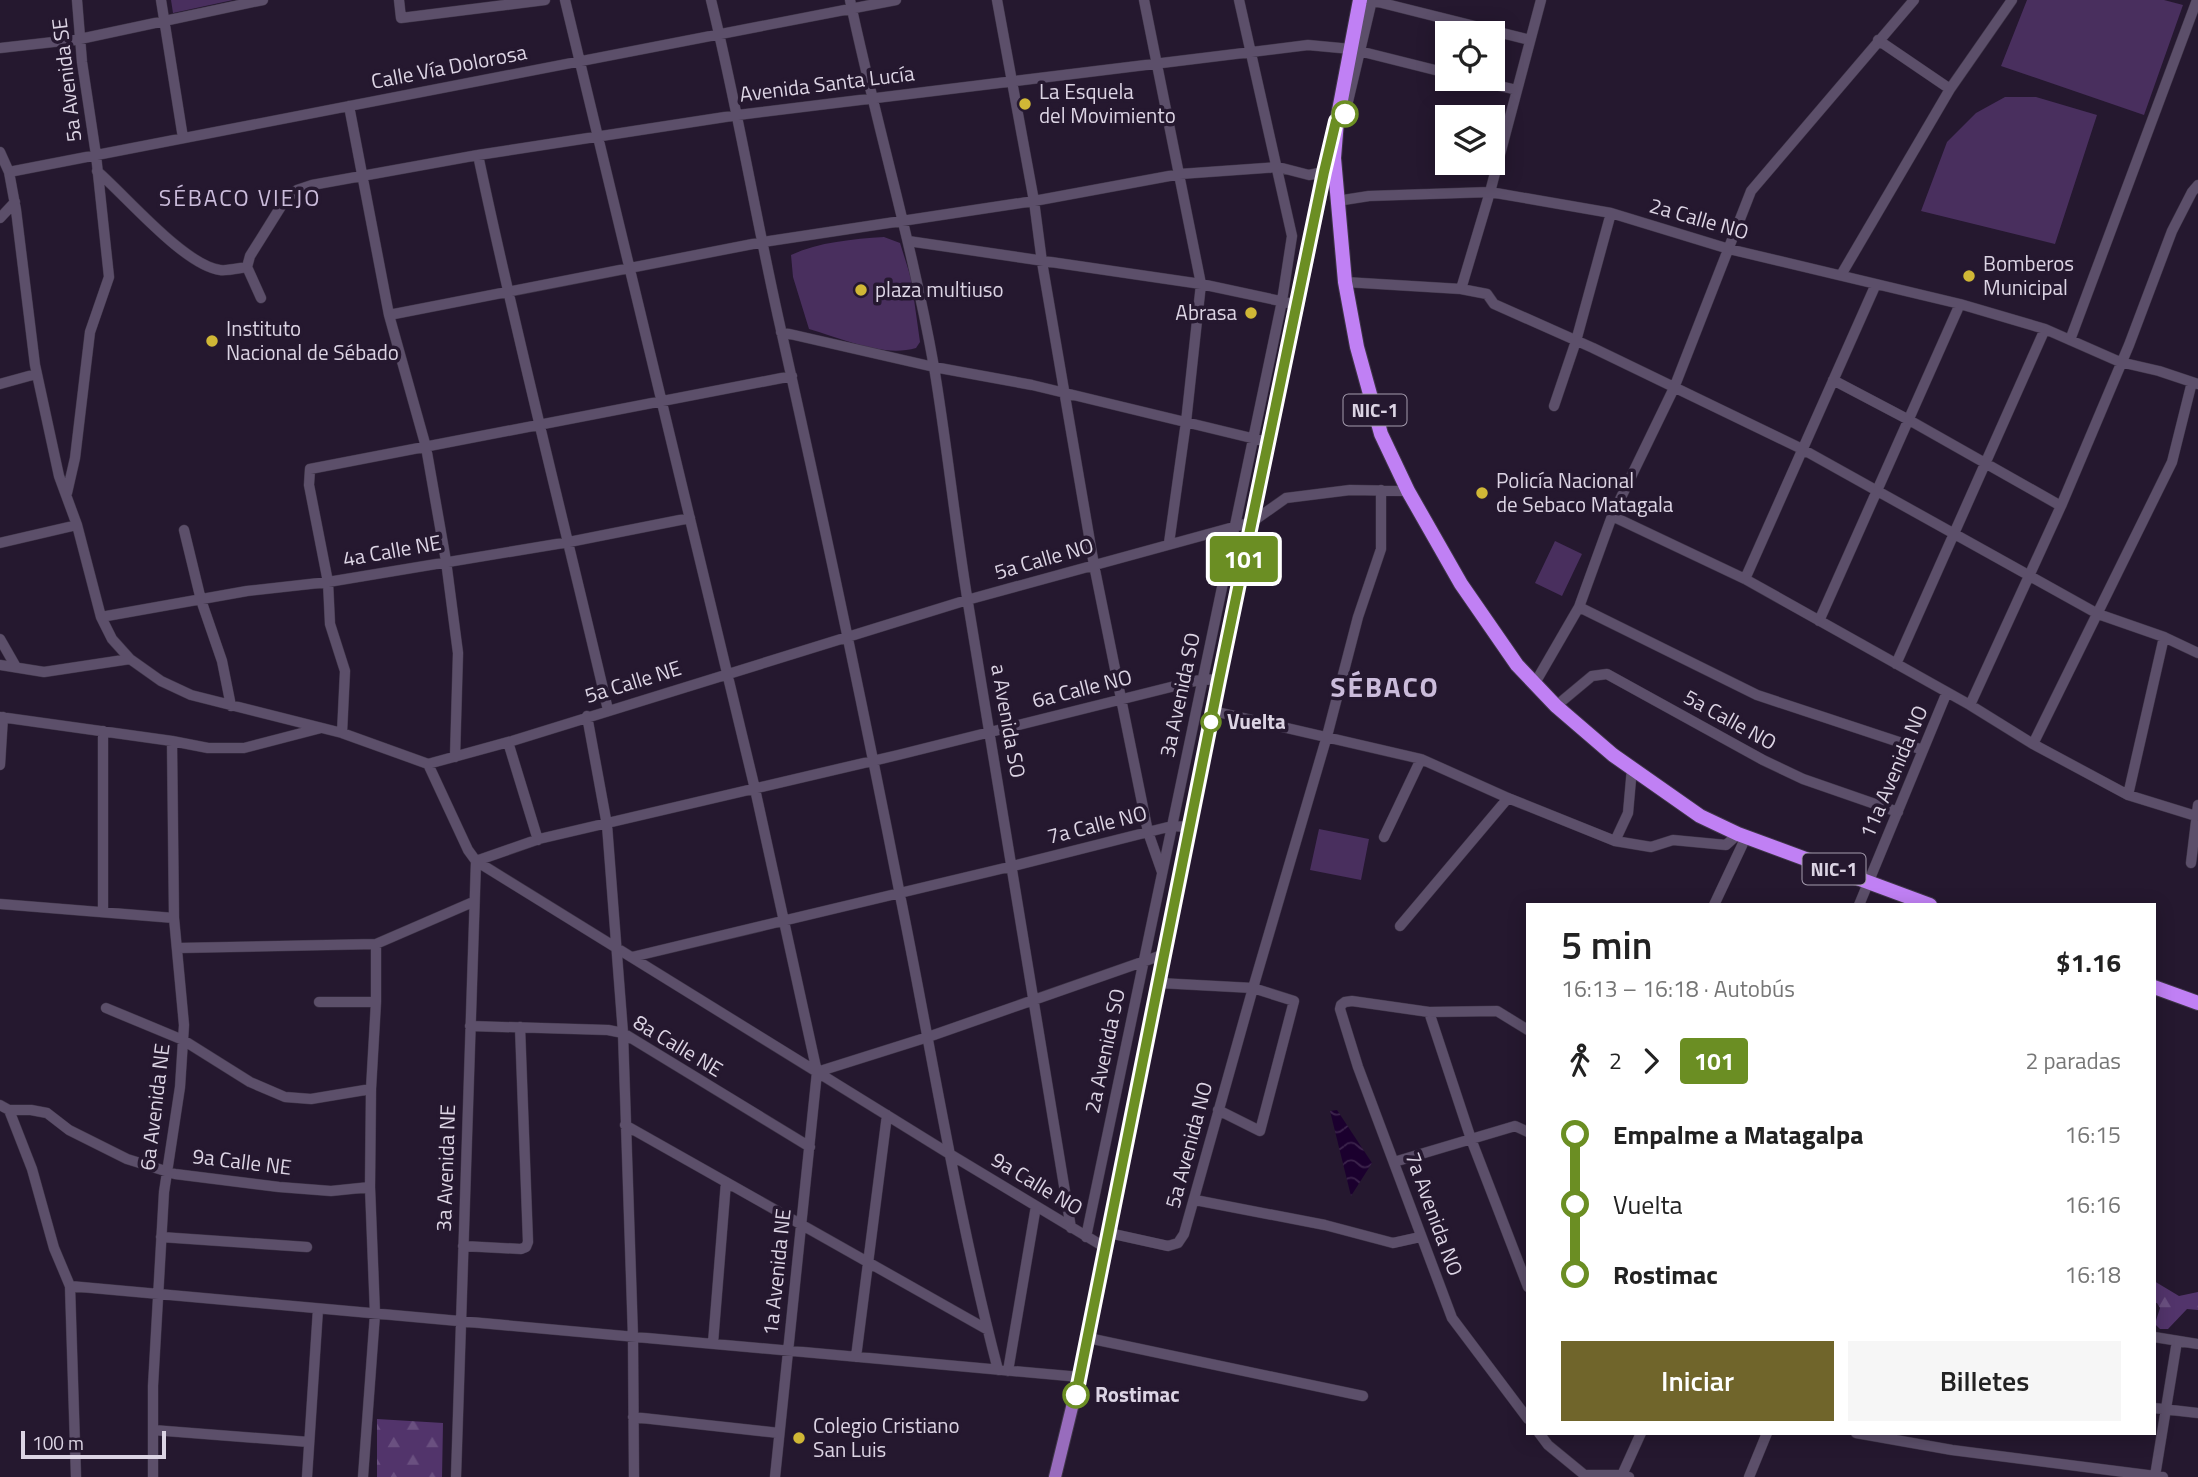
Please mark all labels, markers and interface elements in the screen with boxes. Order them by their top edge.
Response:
street label: 5a Avenida SE [43,16,89,144]
map controls [1435,21,1505,175]
button: locate [1435,21,1505,91]
street label: Calle Vía Dolorosa [368,35,530,97]
street label: Avenida Santa Lucía [738,56,917,110]
place label: La Esquela del Movimiento [1039,75,1176,131]
marker: La Esquela del Movimiento [1017,96,1033,112]
unlabelled marker [1332,101,1358,127]
button: layers [1435,105,1505,175]
district label: SÉBACO VIEJO [159,180,321,215]
street label: 2a Calle NO [1646,189,1753,247]
place label: Bomberos Municipal [1983,247,2074,303]
marker: Bomberos Municipal [1961,268,1977,284]
place label: plaza multiuso [875,273,1004,305]
marker: plaza multiuso [853,282,869,298]
place label: Abrasa [1175,296,1237,328]
marker: Abrasa [1243,305,1259,321]
place label: Instituto Nacional de Sébado [226,312,399,368]
marker: Instituto Nacional de Sébado [204,333,220,349]
road number: NIC-1 [1344,394,1406,426]
place label: Policía Nacional de Sebaco Matagala [1496,464,1674,520]
marker: Policía Nacional de Sebaco Matagala [1474,485,1490,501]
street label: 4a Calle NE [340,526,444,574]
street label: 5a Calle NO [990,529,1097,587]
line badge: 101 [1204,536,1284,582]
text: 101 [1224,541,1264,577]
street label: 3a Avenida SO [1150,629,1208,760]
street label: 5a Calle NE [580,651,685,711]
street label: 6a Calle NO [1028,660,1135,716]
street label: a Avenida SO [983,661,1035,780]
district label: SÉBACO [1330,665,1440,708]
street label: 5a Calle NO [1678,680,1783,758]
street label: 11a Avenida NO [1851,700,1935,843]
place label: Vuelta [1227,705,1286,737]
marker: Vuelta [1201,712,1221,732]
street label: 7a Calle NO [1043,796,1150,852]
road number: NIC-1 [1802,854,1866,884]
text: 5 min [1561,916,1652,974]
text: $1.16 [2056,943,2121,982]
text: 16:13 – 16:18 · Autobús [1561,971,1795,1006]
street label: 2a Avenida SO [1075,985,1133,1116]
street label: 8a Calle NE [628,1006,729,1085]
street label: 6a Avenida NE [130,1042,178,1172]
icon: walk [1561,1042,1599,1080]
icon: forward [1632,1042,1670,1080]
text: 2 [1609,1043,1622,1078]
text: 101 [1694,1043,1734,1079]
text: 2 paradas [2026,1043,2121,1078]
street label: 5a Avenida NO [1156,1078,1220,1212]
street label: 3a Avenida NE [427,1104,463,1232]
text: Empalme a Matagalpa [1613,1115,1863,1154]
text: 16:15 [2064,1117,2121,1152]
street label: 9a Calle NE [191,1139,293,1183]
street label: 9a Calle NO [986,1143,1089,1223]
street label: 7a Avenida NO [1398,1147,1472,1280]
text: Vuelta [1613,1185,1683,1224]
text: 16:16 [2064,1187,2121,1222]
street label: 1a Avenida NE [753,1207,799,1337]
text: Rostimac [1613,1255,1718,1294]
text: 16:18 [2064,1257,2121,1292]
button: Iniciar [1561,1341,1834,1421]
button: Billetes [1848,1341,2121,1421]
place label: Rostimac [1095,1378,1180,1410]
marker: Rostimac [1063,1382,1089,1408]
place label: Colegio Cristiano San Luis [813,1409,960,1465]
scale bar [21,1428,166,1460]
text: 100 m [32,1428,84,1457]
marker: Colegio Cristiano San Luis [791,1430,807,1446]

